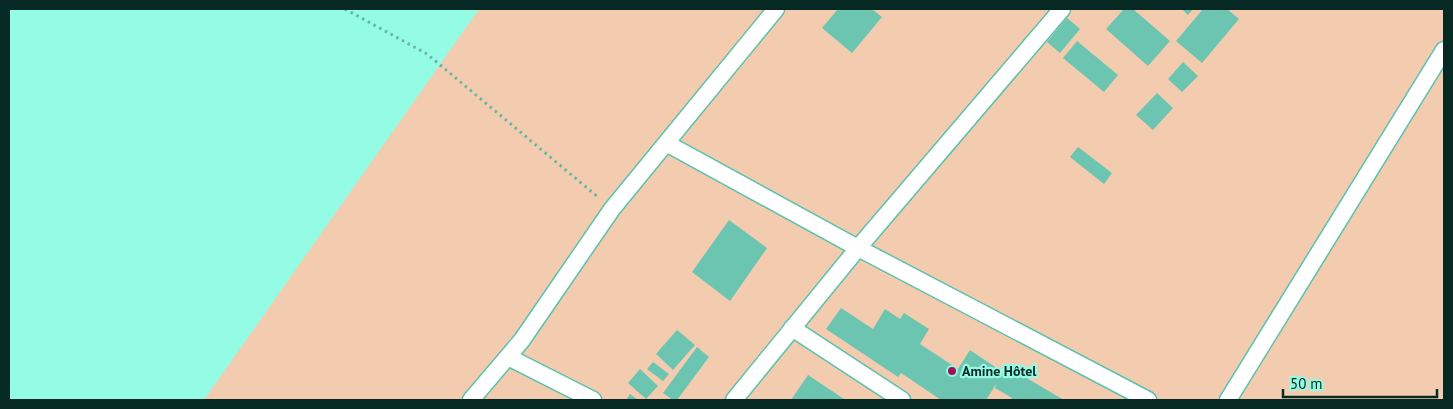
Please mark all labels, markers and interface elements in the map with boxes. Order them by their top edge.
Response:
place label: Amine Hôtel [962,362,1037,380]
marker: Amine Hôtel [946,365,958,377]
scale bar [1283,366,1437,398]
text: 50 m [1290,374,1323,393]

